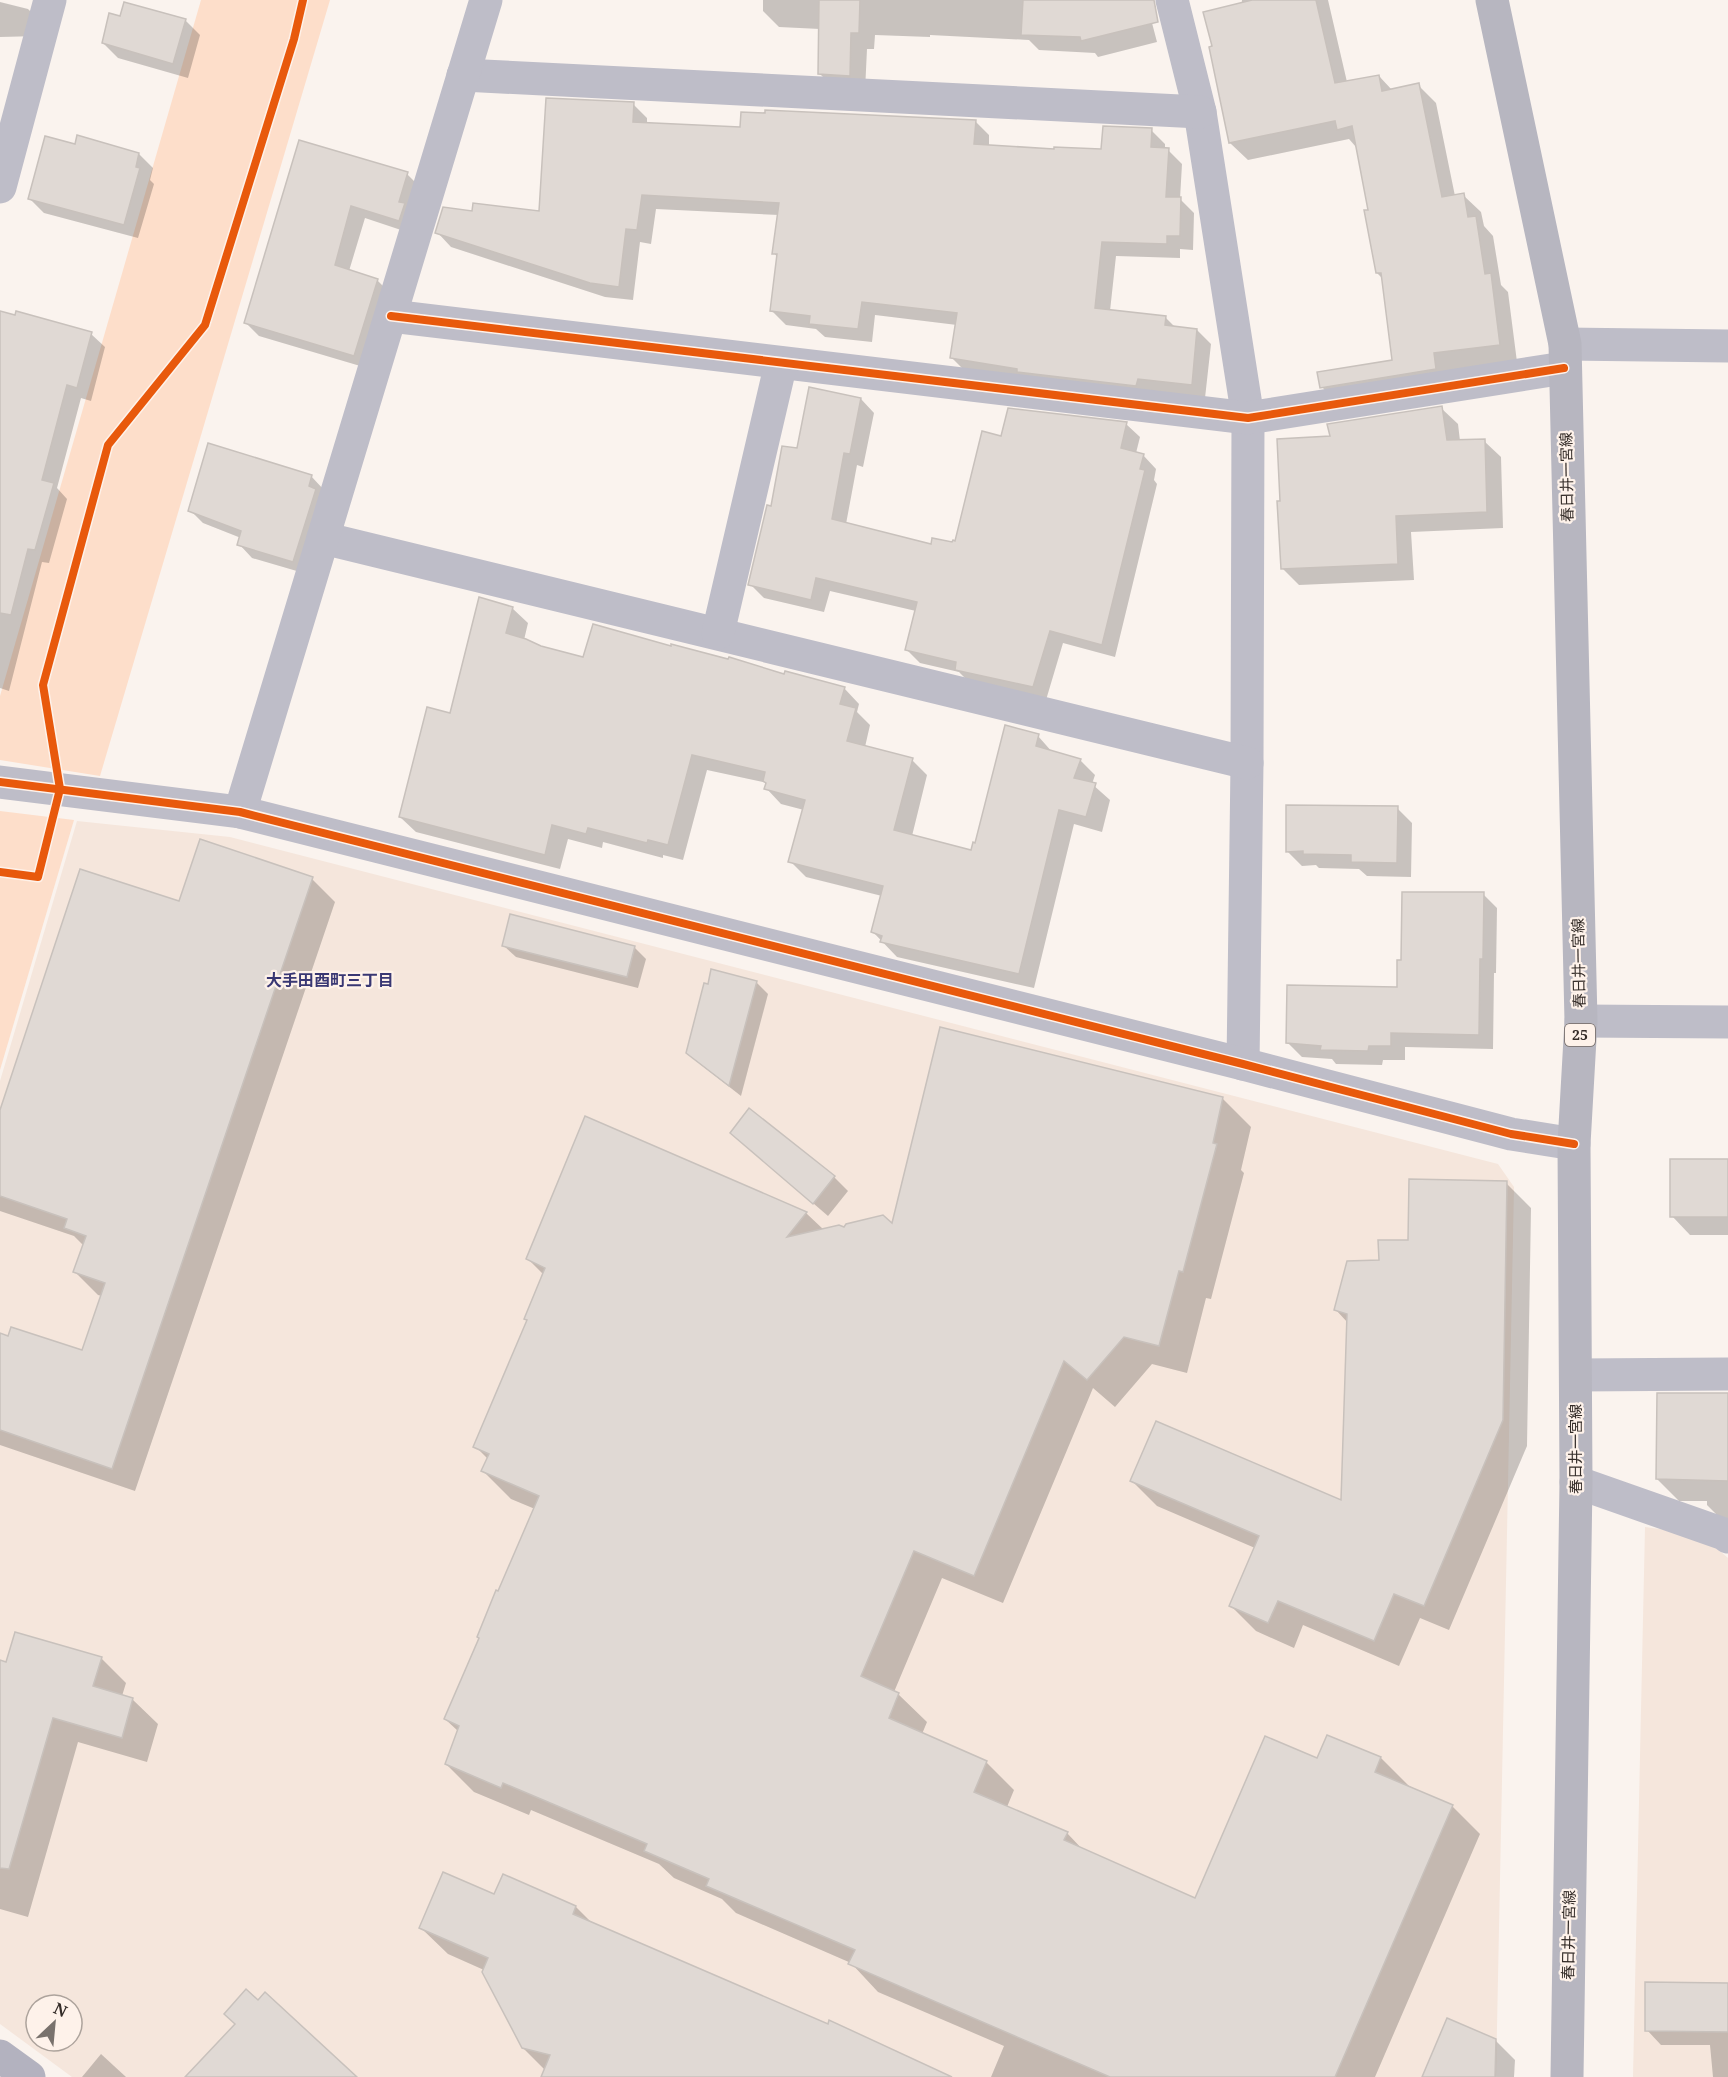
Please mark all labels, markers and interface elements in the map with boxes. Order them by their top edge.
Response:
street label: 春日井一宮線 [1555,432,1577,522]
street label: 春日井一宮線 [1567,918,1589,1008]
district label: 大手田酉町三丁目 [266,969,394,991]
road number: 25 [1565,1024,1595,1046]
street label: 春日井一宮線 [1565,1404,1585,1494]
street label: 春日井一宮線 [1557,1890,1579,1980]
north arrow [24,1993,84,2053]
text: N [50,1997,71,2022]

